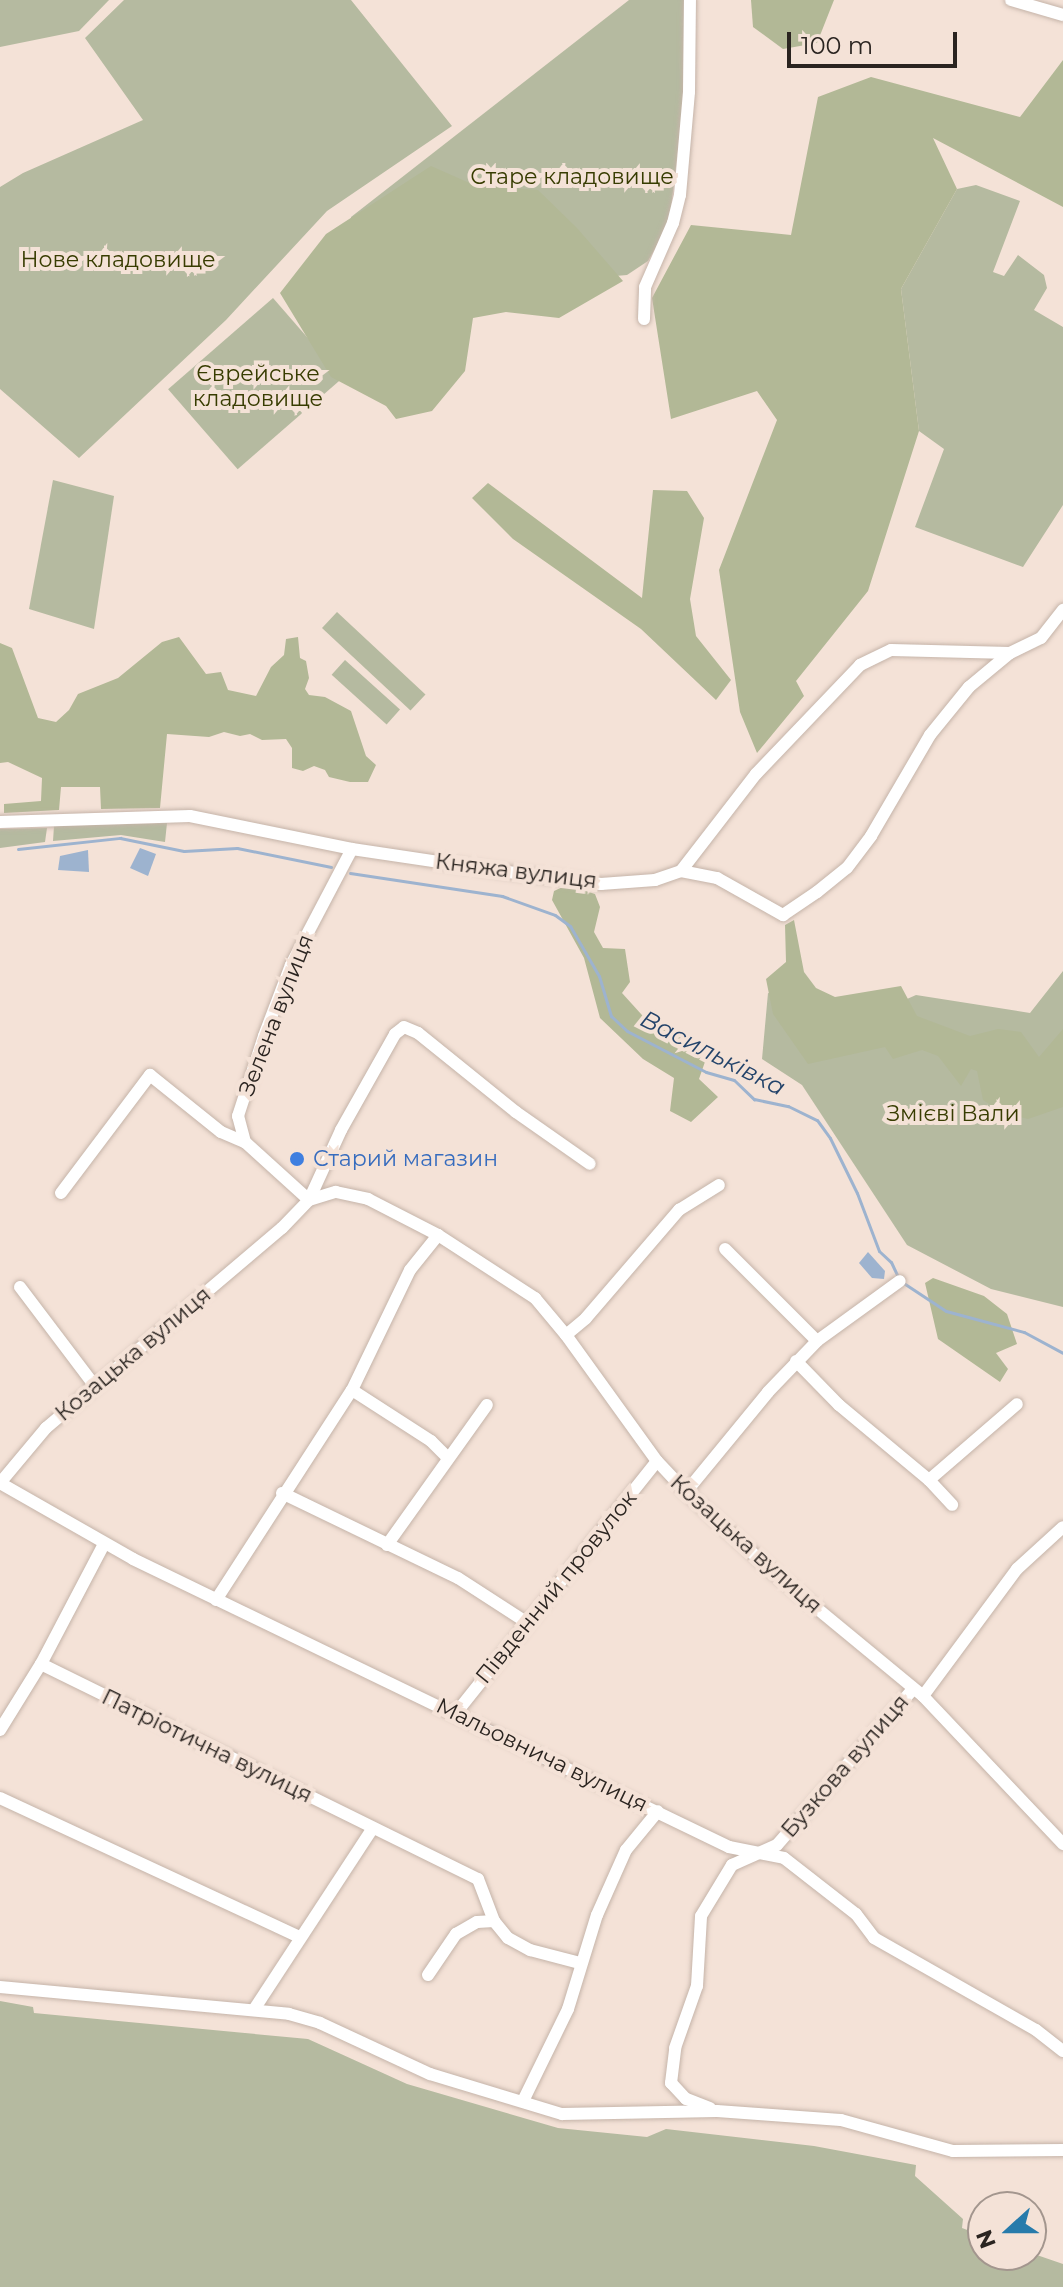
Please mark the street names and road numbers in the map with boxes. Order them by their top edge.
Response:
street label: Княжа вулиця [434,848,598,894]
street label: Зелена вулиця [233,931,319,1099]
street label: Козацька вулиця [50,1281,216,1427]
street label: Козацька вулиця [665,1469,827,1619]
street label: Південний провулок [470,1485,642,1689]
street label: Патріотична вулиця [98,1684,316,1808]
street label: Бузкова вулиця [776,1689,914,1843]
street label: Мальовнича вулиця [432,1692,652,1818]

